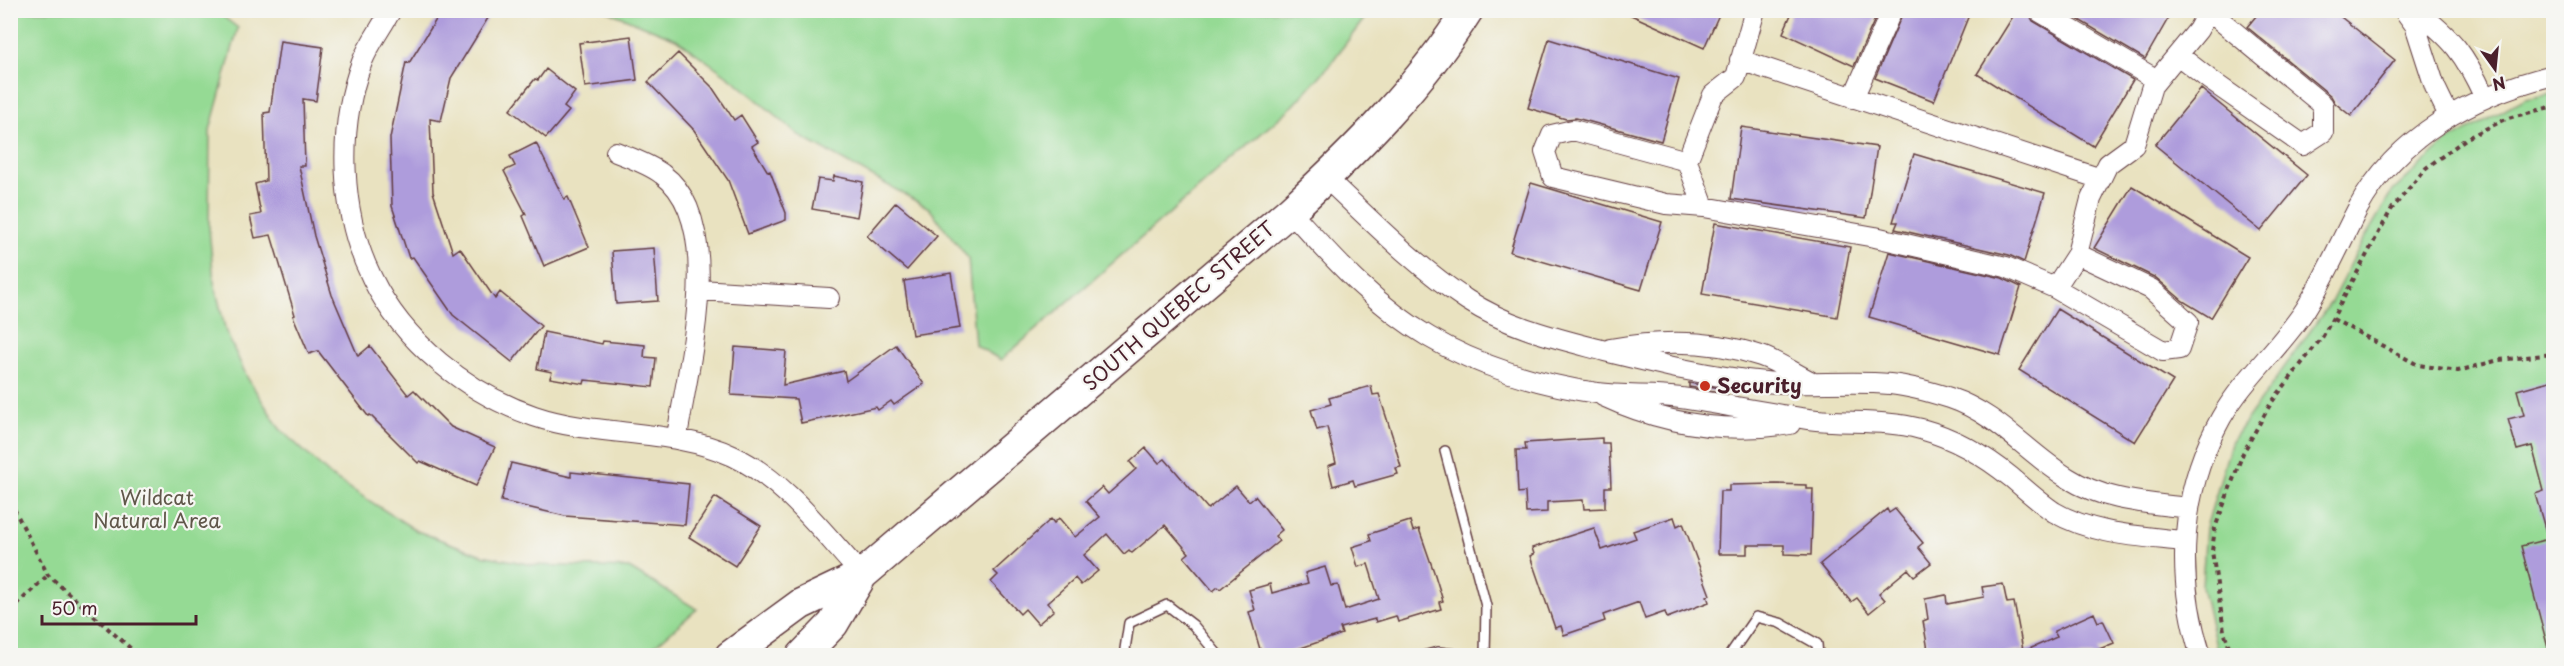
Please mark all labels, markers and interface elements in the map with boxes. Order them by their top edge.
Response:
north arrow [2465,39,2525,99]
text: N [2490,71,2508,98]
street label: SOUTH QUEBEC STREET [1076,213,1281,397]
place label: Security [1717,370,1802,400]
marker: Security [1698,379,1712,393]
park label: Wildcat Natural Area [93,482,221,535]
scale bar [42,588,196,626]
text: 50 m [51,594,98,621]

